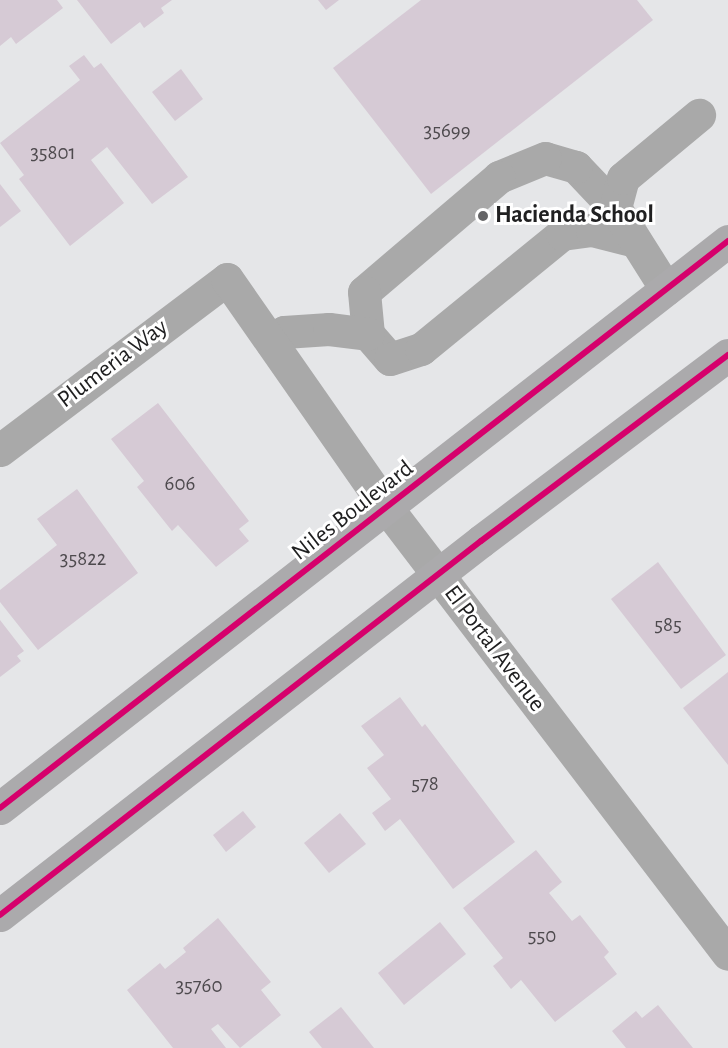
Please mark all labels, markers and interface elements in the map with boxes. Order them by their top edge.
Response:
house number: 35699 [423,118,471,144]
house number: 35801 [30,140,76,166]
place label: Hacienda School [495,202,654,230]
marker: Hacienda School [476,209,490,223]
street label: Plumeria Way [52,313,174,415]
street label: Niles Boulevard [286,455,420,567]
house number: 606 [165,471,195,497]
house number: 35822 [60,546,106,572]
street label: El Portal Avenue [437,580,551,718]
house number: 585 [654,612,682,638]
house number: 578 [411,771,439,797]
house number: 550 [528,923,556,949]
house number: 35760 [175,973,223,999]

